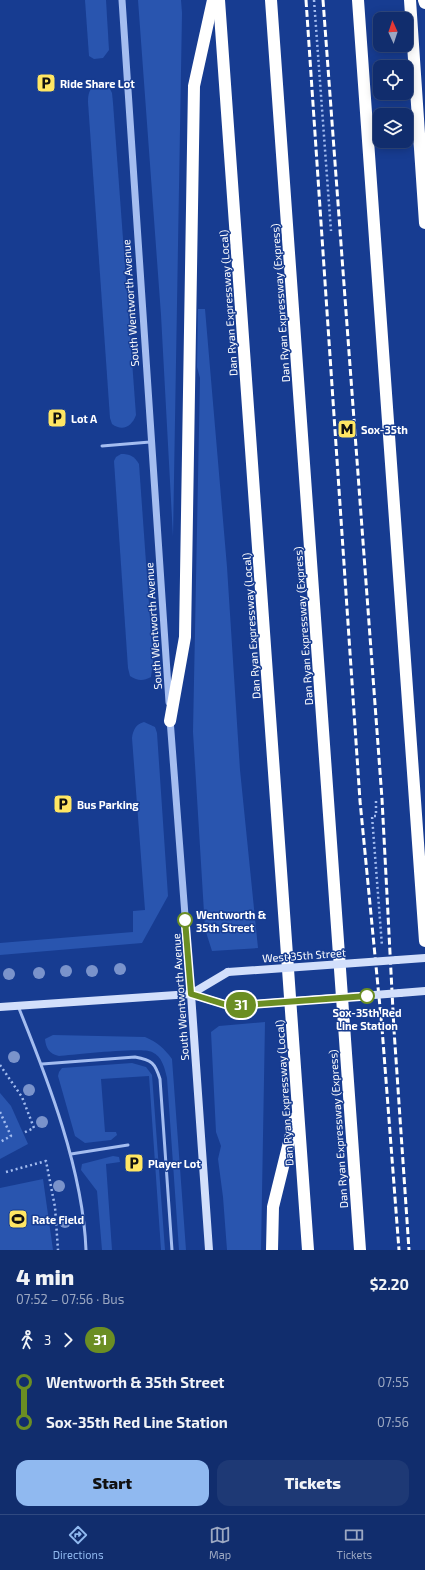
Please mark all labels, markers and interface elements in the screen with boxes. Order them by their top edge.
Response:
north arrow [373,12,413,52]
map controls [373,12,413,148]
button: locate [373,60,413,100]
parking icon: Ride Share Lot [35,72,57,94]
place label: Ride Share Lot [60,77,135,90]
button: layers [373,108,413,148]
street label: Dan Ryan Expressway (Express) [268,223,292,383]
street label: Dan Ryan Expressway (Local) [216,229,240,376]
street label: South Wentworth Avenue [119,239,141,367]
parking icon: Lot A [46,407,68,429]
place label: Lot A [71,412,98,425]
metro station icon: Sox-35th [336,418,358,440]
place label: Sox-35th [361,423,408,436]
street label: Dan Ryan Expressway (Express) [291,546,315,706]
street label: Dan Ryan Expressway (Local) [239,552,263,699]
street label: South Wentworth Avenue [142,562,164,690]
parking icon: Bus Parking [52,793,74,815]
place label: Bus Parking [77,798,139,811]
place label: Wentworth & 35th Street [196,908,267,934]
marker: Wentworth & 35th Street [177,912,193,928]
street label: South Wentworth Avenue [169,933,191,1061]
street label: West 35th Street [262,946,346,964]
marker: Sox-35th Red Line Station [359,988,375,1004]
line badge: 31 [223,992,259,1018]
text: 31 [234,996,248,1013]
place label: Sox-35th Red Line Station [332,1006,402,1032]
street label: Dan Ryan Expressway (Local) [272,1019,296,1166]
street label: Dan Ryan Expressway (Express) [326,1049,350,1209]
parking icon: Player Lot [123,1152,145,1174]
place label: Player Lot [148,1157,201,1171]
sports icon: Rate Field [7,1208,29,1230]
place label: Rate Field [32,1213,84,1226]
text: 4 min [16,1263,74,1289]
text: $2.20 [370,1275,409,1293]
text: 07:52 – 07:56 · Bus [16,1291,124,1307]
icon: walk [16,1329,38,1351]
icon: forward [57,1329,79,1351]
text: 31 [93,1331,107,1348]
text: 3 [44,1332,51,1348]
text: Wentworth & 35th Street [46,1373,225,1391]
text: 07:55 [378,1374,409,1390]
text: Sox-35th Red Line Station [46,1413,228,1431]
text: 07:56 [377,1414,409,1430]
button: Start [16,1460,209,1506]
button: Tickets [217,1460,409,1506]
tab: Directions [53,1524,103,1561]
tab: Map [209,1524,231,1561]
tab: Tickets [337,1524,372,1561]

